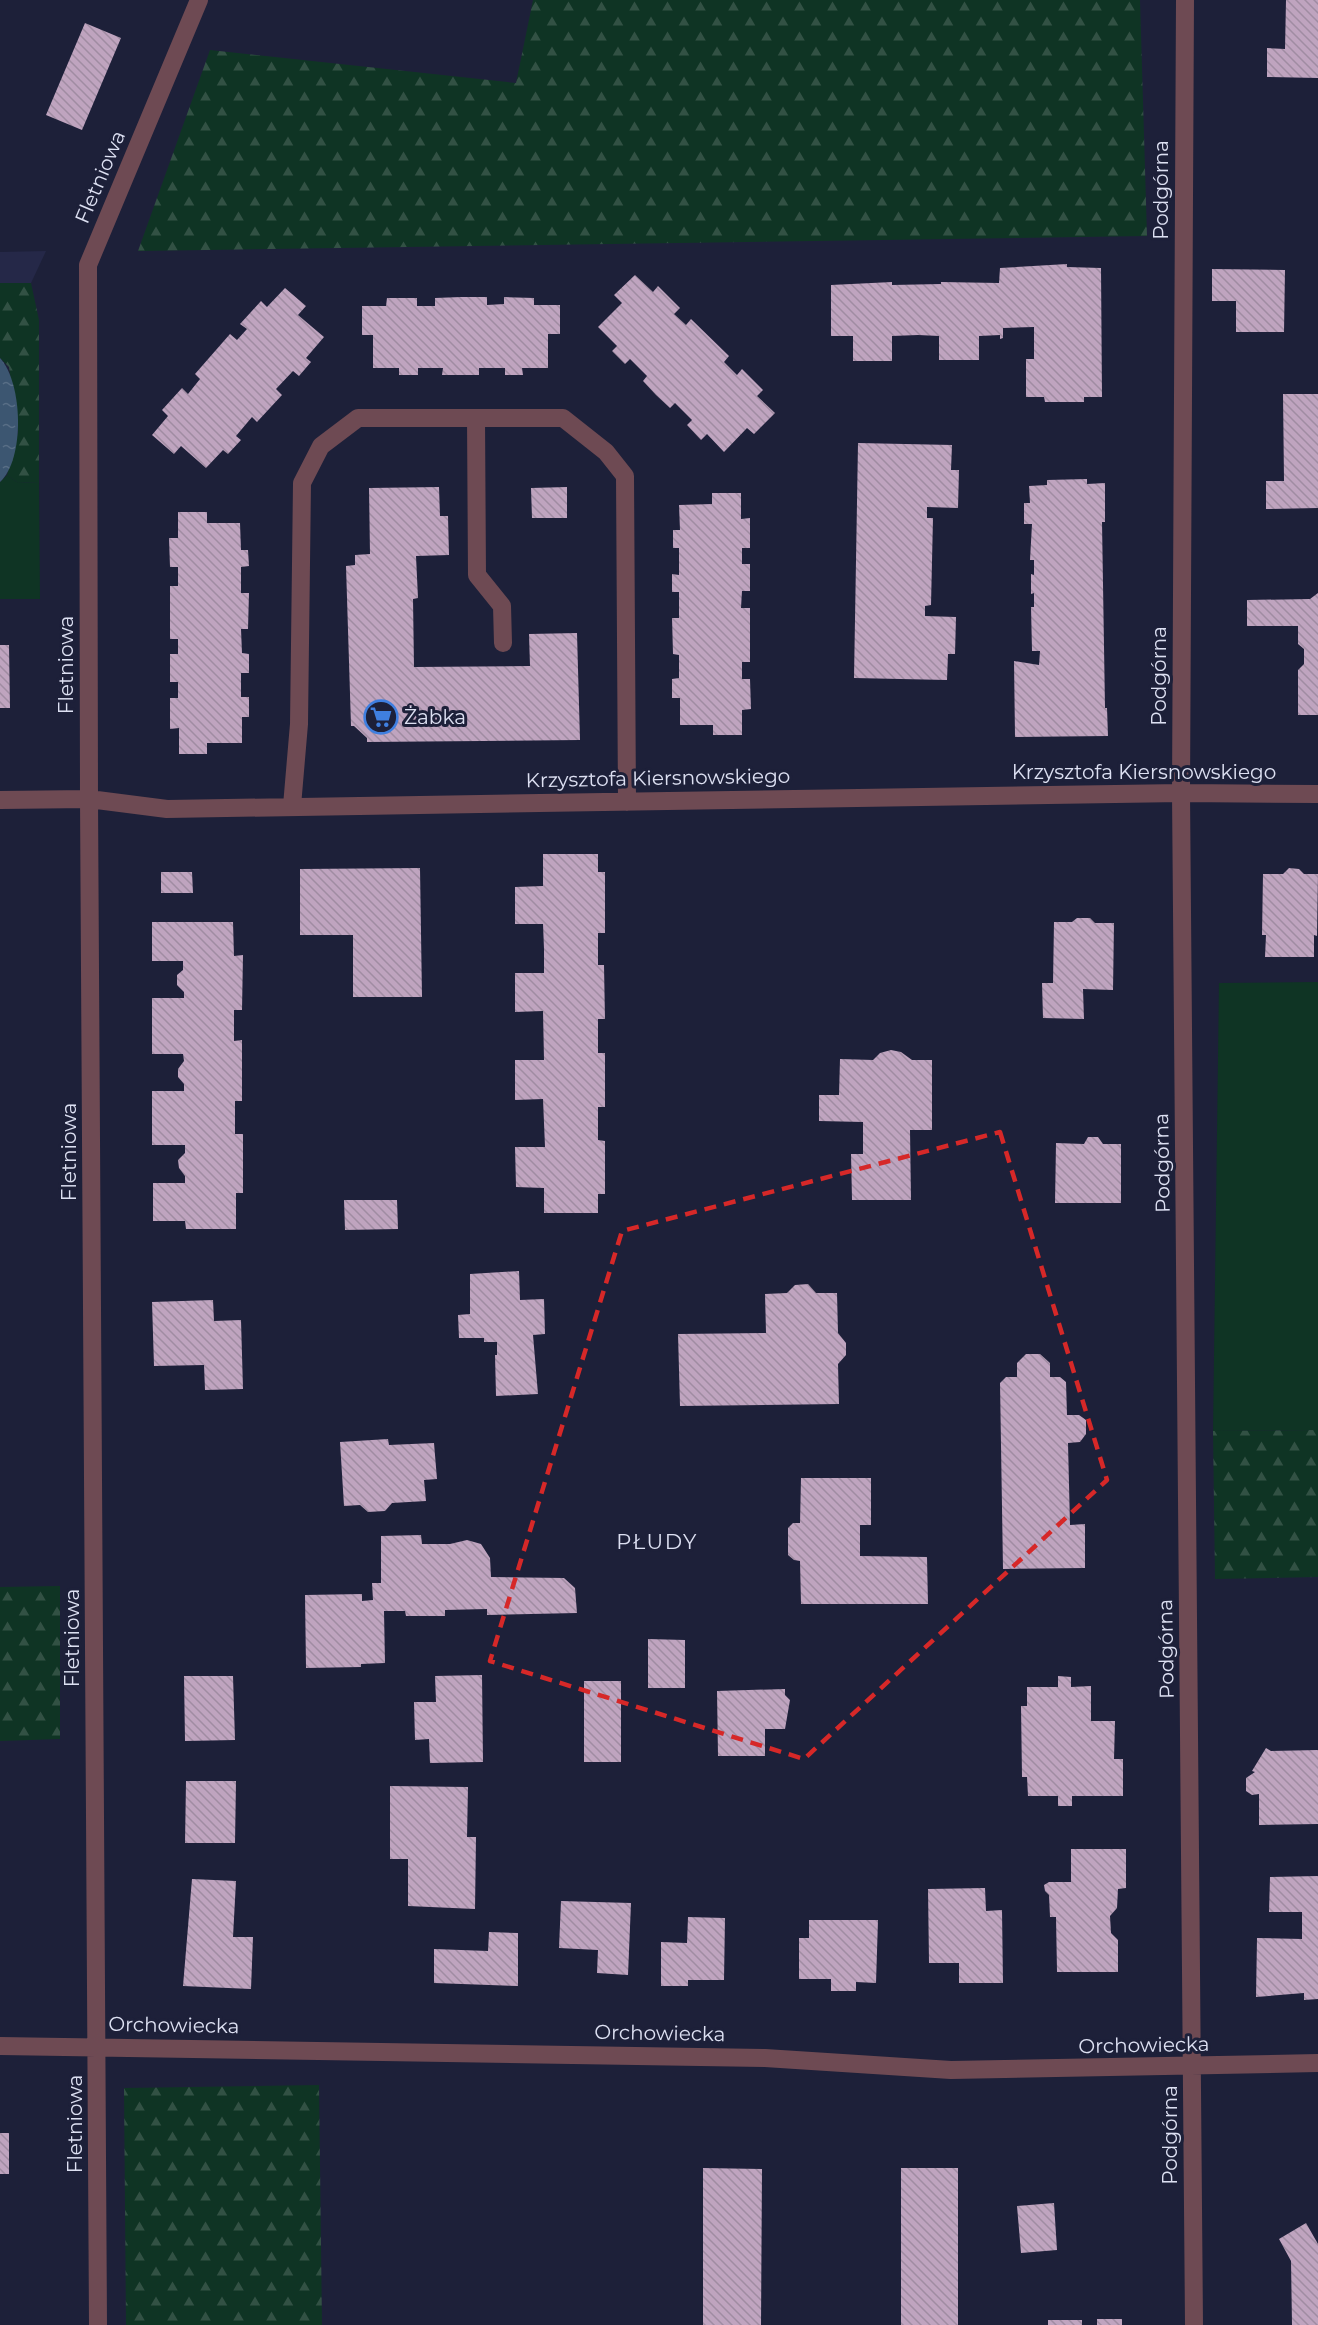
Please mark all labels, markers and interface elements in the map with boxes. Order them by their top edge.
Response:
street label: Fletniowa [70,127,130,227]
street label: Podgórna [1149,140,1173,240]
street label: Fletniowa [54,616,78,714]
street label: Podgórna [1147,626,1171,726]
supermarket icon: Żabka [363,699,399,735]
place label: Żabka [404,705,466,729]
street label: Krzysztofa Kiersnowskiego [1012,760,1276,784]
street label: Krzysztofa Kiersnowskiego [526,764,790,792]
street label: Fletniowa [57,1103,81,1201]
street label: Podgórna [1149,1113,1175,1213]
district label: PŁUDY [616,1529,698,1554]
street label: Fletniowa [60,1589,84,1687]
street label: Podgórna [1153,1599,1179,1699]
street label: Orchowiecka [108,2012,240,2038]
street label: Orchowiecka [594,2020,726,2046]
street label: Orchowiecka [1078,2032,1210,2058]
street label: Fletniowa [63,2075,87,2173]
street label: Podgórna [1158,2085,1182,2185]

